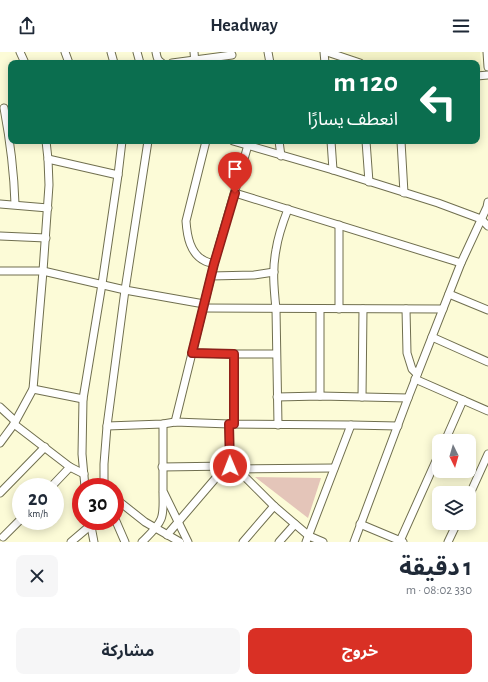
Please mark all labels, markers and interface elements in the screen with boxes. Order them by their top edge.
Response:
icon: share [16,15,38,37]
icon: menu [450,15,472,37]
text: Headway [210,17,278,35]
text: 120 m [333,69,398,97]
icon: left [412,76,464,128]
text: انعطف يسارًا [308,111,398,129]
pin [218,152,252,193]
icon: arrive [224,158,246,180]
north arrow [432,434,476,478]
map controls [432,434,476,530]
position arrow [209,445,251,487]
speed limit sign: 30 [72,478,124,530]
button: layers [432,486,476,530]
text: 20 [28,489,48,509]
text: km/h [28,509,48,519]
button: close [16,555,58,597]
text: 1 دقيقة [399,556,472,580]
text: 330 m · 08:02 [406,584,472,597]
button: مشاركة [16,628,240,674]
button: خروج [248,628,472,674]

